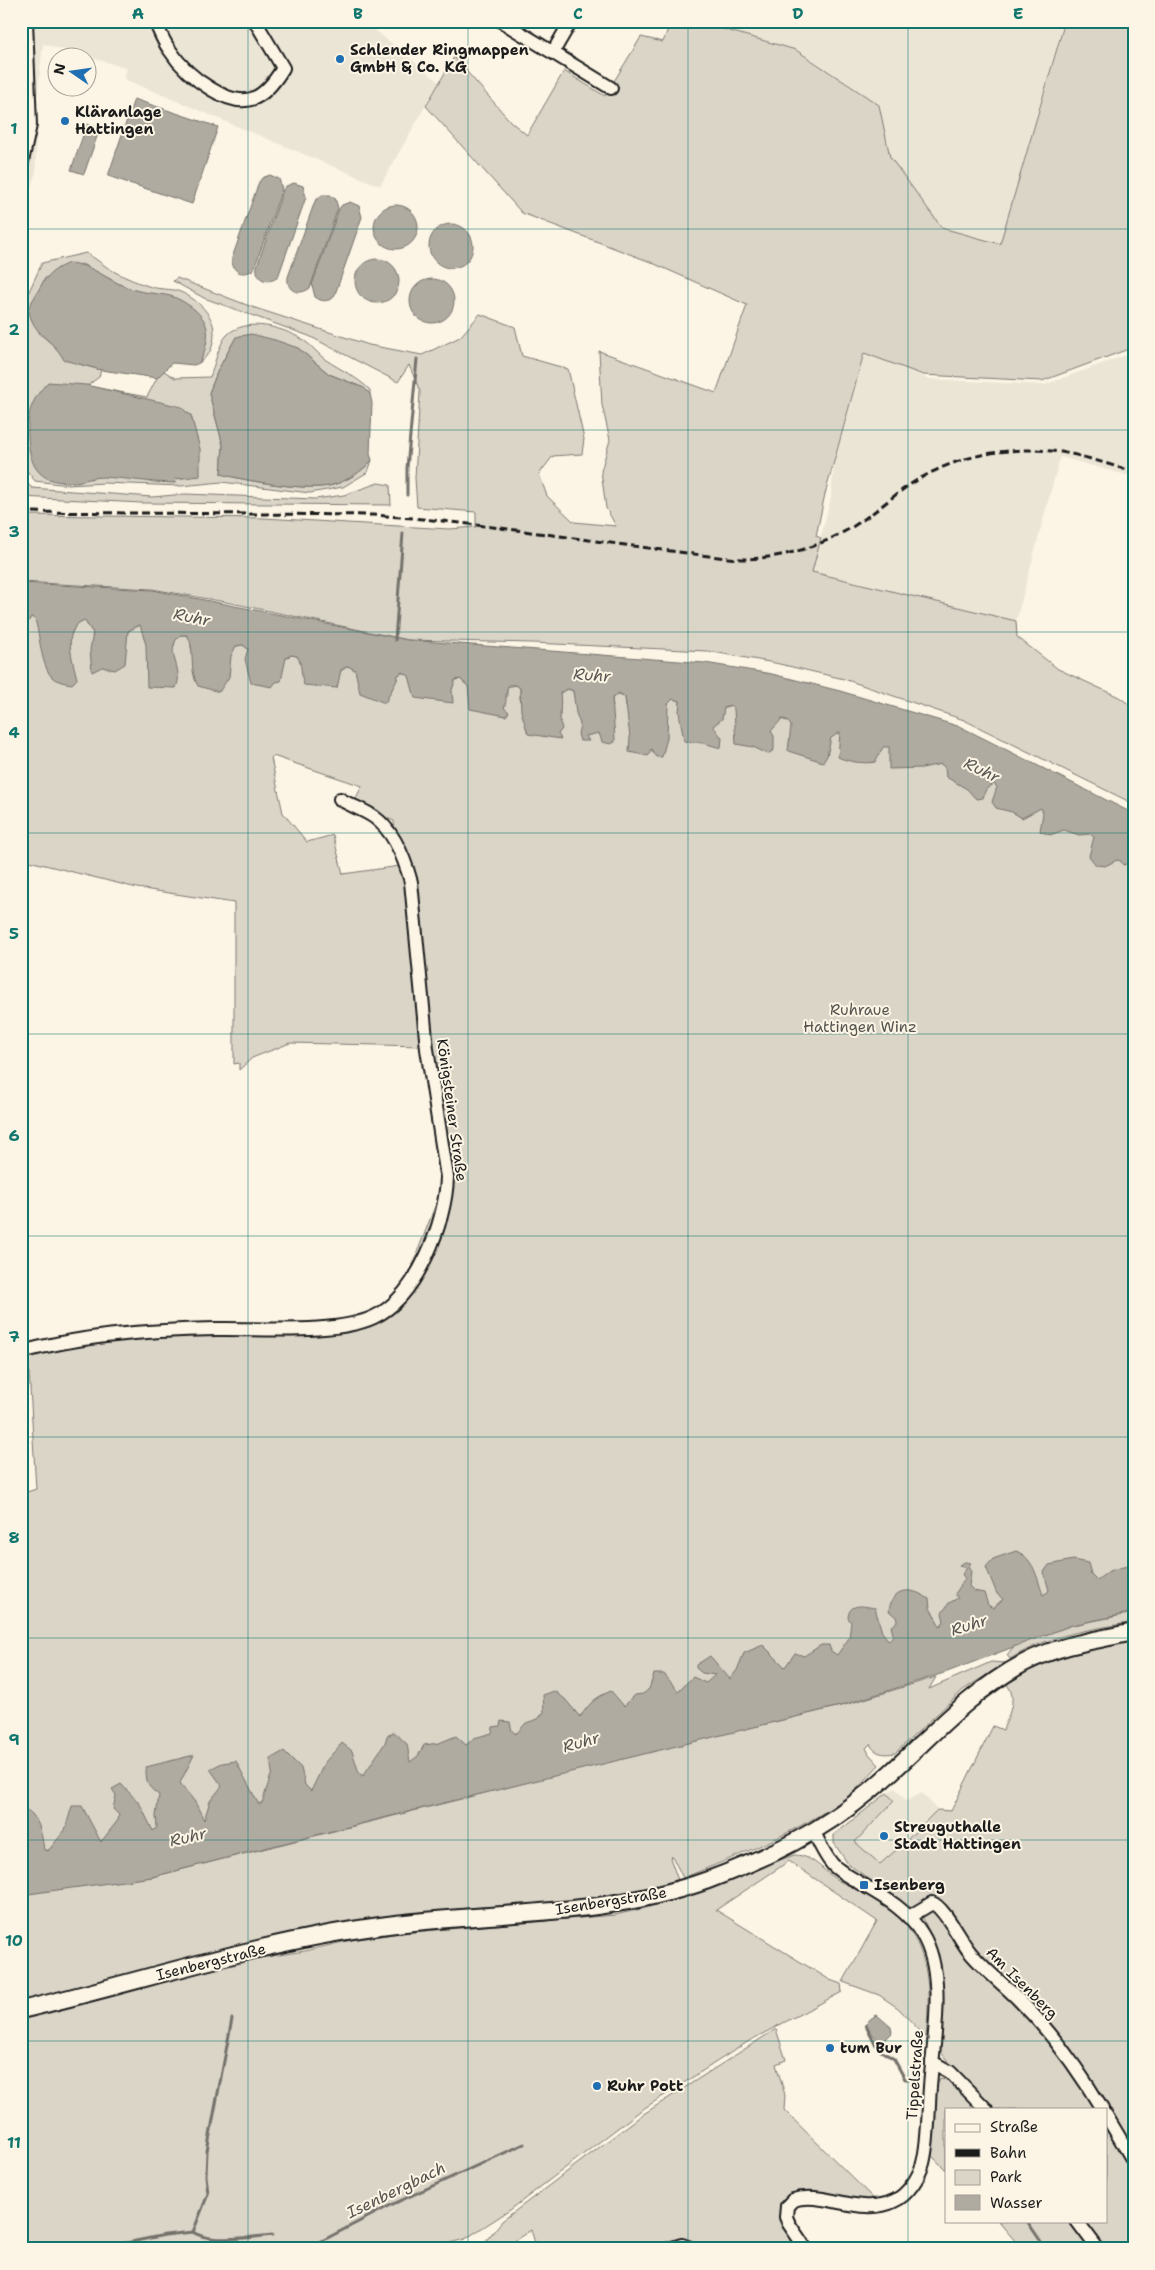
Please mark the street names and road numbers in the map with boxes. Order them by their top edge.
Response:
street label: Königsteiner Straße [432,1037,472,1183]
street label: Isenbergstraße [554,1882,668,1920]
street label: Isenbergstraße [154,1939,268,1985]
street label: Am Isenberg [982,1943,1062,2023]
street label: Tippelstraße [902,2029,928,2121]

